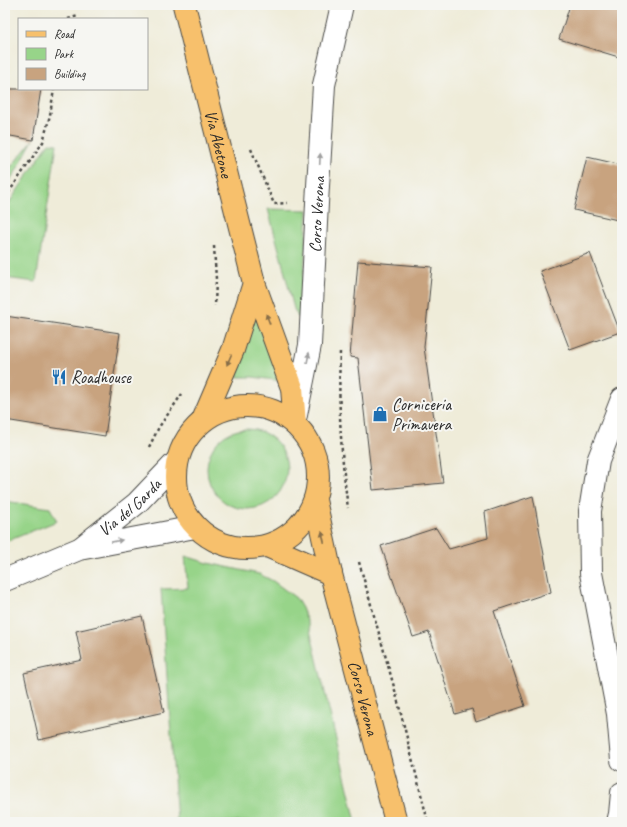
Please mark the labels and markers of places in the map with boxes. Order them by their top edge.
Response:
place label: Roadhouse [71,367,132,388]
restaurant icon: Roadhouse [50,368,68,386]
place label: Corniceria Primavera [392,394,453,435]
shop icon: Corniceria Primavera [371,405,389,423]

